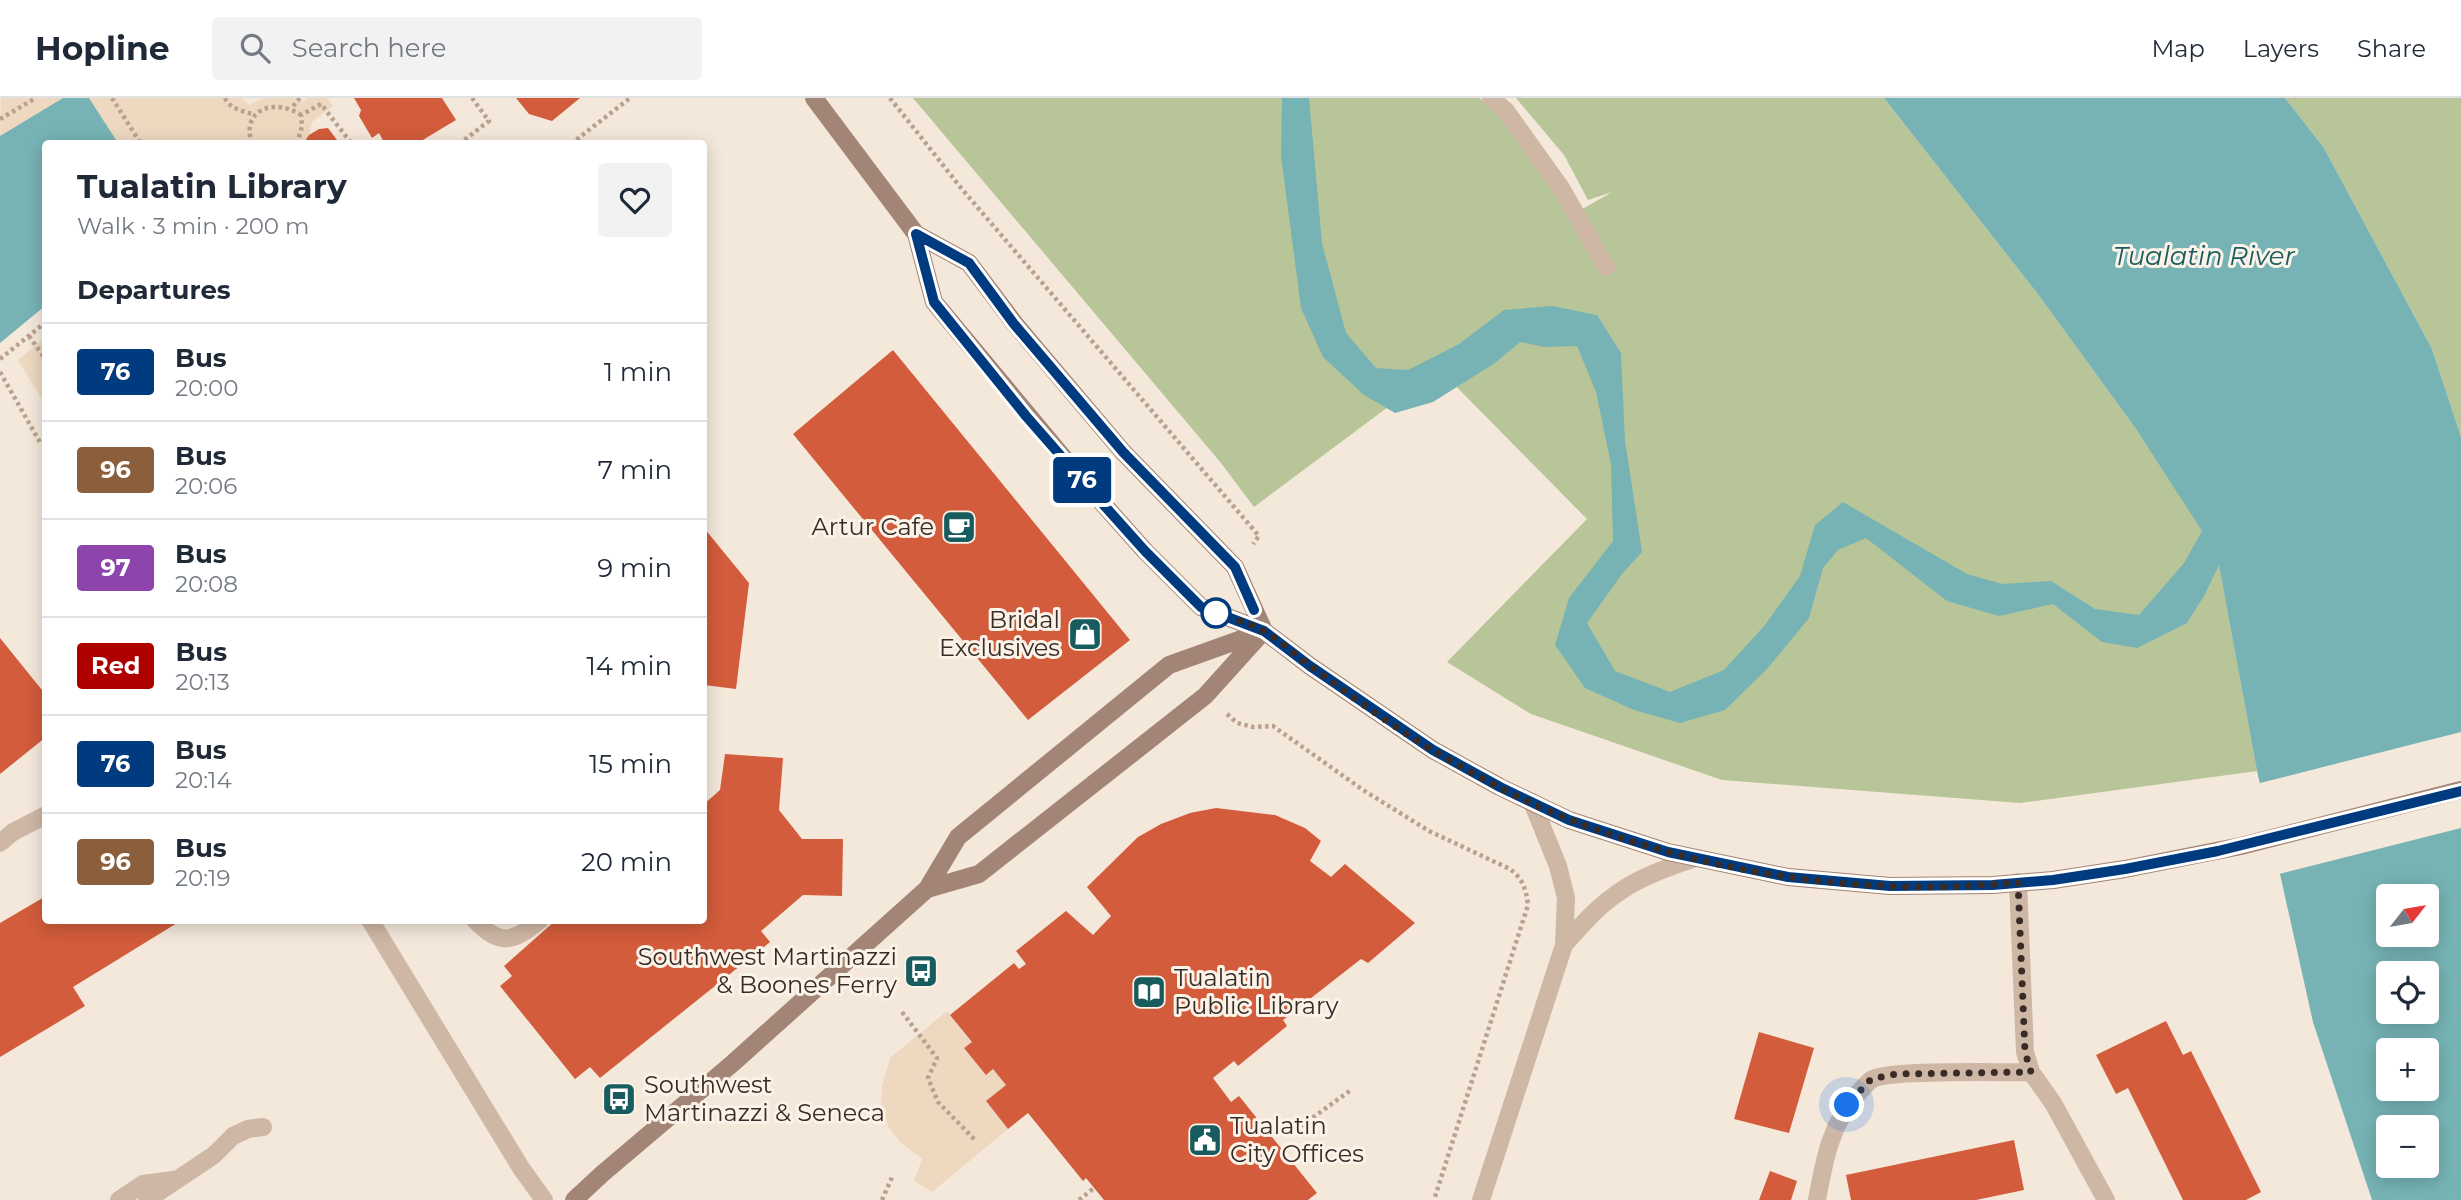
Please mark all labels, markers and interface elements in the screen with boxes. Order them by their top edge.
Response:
search box [212,17,702,80]
text: Hopline [35,28,170,68]
icon: search [236,29,274,67]
text: Search here [292,32,446,64]
text: Map [2151,34,2205,63]
text: Layers [2243,34,2319,63]
text: Share [2357,34,2426,63]
button: heart [598,163,672,237]
text: Tualatin Library [77,166,347,206]
text: Walk · 3 min · 200 m [77,212,310,240]
water label: Tualatin River [2113,240,2296,272]
text: Departures [77,274,231,306]
text: Bus [175,342,227,374]
text: 1 min [604,356,672,388]
text: 76 [101,357,130,386]
text: 20:00 [175,374,239,402]
text: Bus [175,440,227,472]
text: 7 min [598,454,672,486]
text: 96 [100,455,131,484]
line badge: 76 [1050,457,1114,503]
text: 76 [1067,465,1097,494]
text: 20:06 [175,472,237,500]
cafe icon: Artur Cafe [940,508,978,546]
place label: Artur Cafe [812,512,934,541]
text: Bus [175,538,227,570]
text: 9 min [597,552,672,584]
text: 97 [100,553,131,582]
text: 20:08 [175,570,238,598]
unlabelled marker [1201,598,1231,628]
place label: Bridal Exclusives [939,605,1060,662]
shop icon: Bridal Exclusives [1066,615,1104,653]
text: Bus [175,636,227,668]
text: 14 min [586,650,672,682]
text: Red [91,651,140,680]
text: 20:13 [175,668,230,696]
text: Bus [175,734,227,766]
text: 15 min [589,748,672,780]
text: 76 [101,749,130,778]
text: 20:14 [175,766,232,794]
text: Bus [175,832,227,864]
text: 20 min [581,846,672,878]
text: 96 [100,847,131,876]
text: 20:19 [175,864,230,892]
north arrow [2376,884,2440,947]
map controls [2376,884,2439,1178]
place label: Southwest Martinazzi & Boones Ferry [638,942,897,999]
bus stop icon: Southwest Martinazzi & Boones Ferry [902,952,940,990]
button: locate [2376,961,2439,1024]
place label: Tualatin Public Library [1174,963,1339,1020]
library icon: Tualatin Public Library [1130,973,1168,1011]
button: + [2376,1038,2439,1101]
place label: Southwest Martinazzi & Seneca [644,1070,885,1127]
bus stop icon: Southwest Martinazzi & Seneca [600,1080,638,1118]
your location [1829,1087,1864,1122]
place label: Tualatin City Offices [1230,1111,1364,1168]
button: − [2376,1115,2439,1178]
public building icon: Tualatin City Offices [1186,1121,1224,1159]

